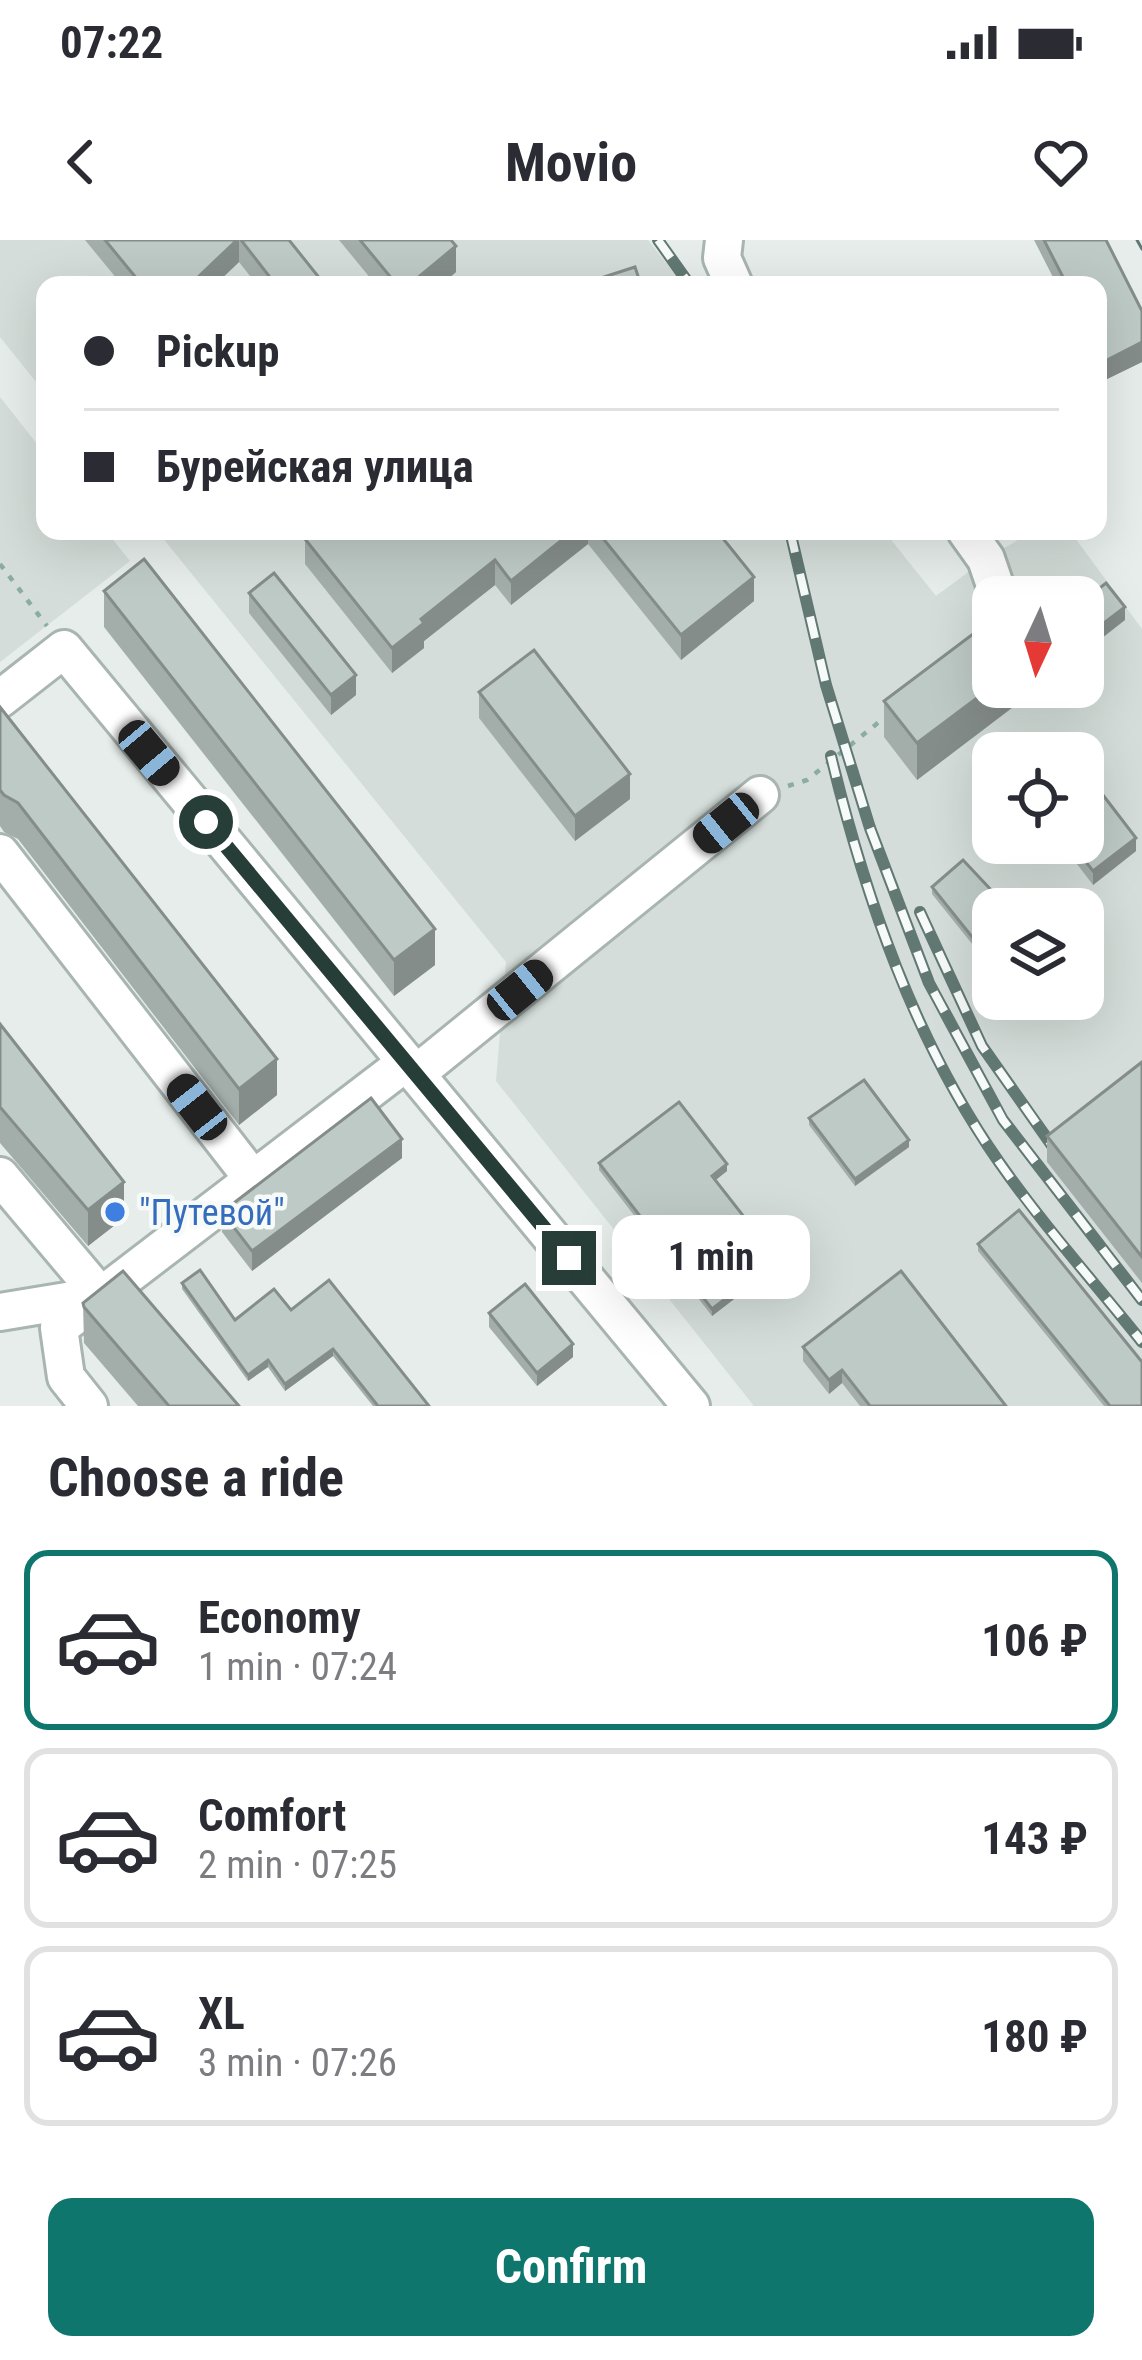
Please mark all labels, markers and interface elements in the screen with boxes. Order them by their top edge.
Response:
text: 07:22 [60,16,163,69]
icon: back [48,129,114,195]
icon: heart [1028,129,1094,195]
text: Movio [505,131,637,194]
text: Pickup [156,325,280,378]
text: Бурейская улица [156,440,474,493]
north arrow [972,576,1104,708]
map controls [972,576,1104,1020]
car [112,714,186,792]
button: locate [972,732,1104,864]
car [687,786,765,860]
route start [179,795,233,849]
button: layers [972,888,1104,1020]
car [481,953,559,1027]
car [161,1068,233,1146]
place label: "Путевой" [139,1192,285,1234]
marker: "Путевой" [102,1199,128,1225]
callout: 1 min [611,1216,809,1300]
route end [542,1231,596,1285]
text: 1 min [668,1234,754,1280]
text: Choose a ride [48,1446,344,1509]
icon: car [54,1586,162,1694]
text: Economy [198,1591,361,1644]
text: 106 ₽ [981,1614,1088,1667]
text: 1 min · 07:24 [198,1644,397,1690]
icon: car [54,1784,162,1892]
text: Comfort [198,1789,346,1842]
text: 143 ₽ [981,1812,1088,1865]
text: 2 min · 07:25 [198,1842,397,1888]
icon: car [54,1982,162,2090]
text: XL [198,1987,245,2040]
text: 180 ₽ [981,2010,1088,2063]
text: 3 min · 07:26 [198,2040,397,2086]
button: Confirm [48,2198,1094,2336]

